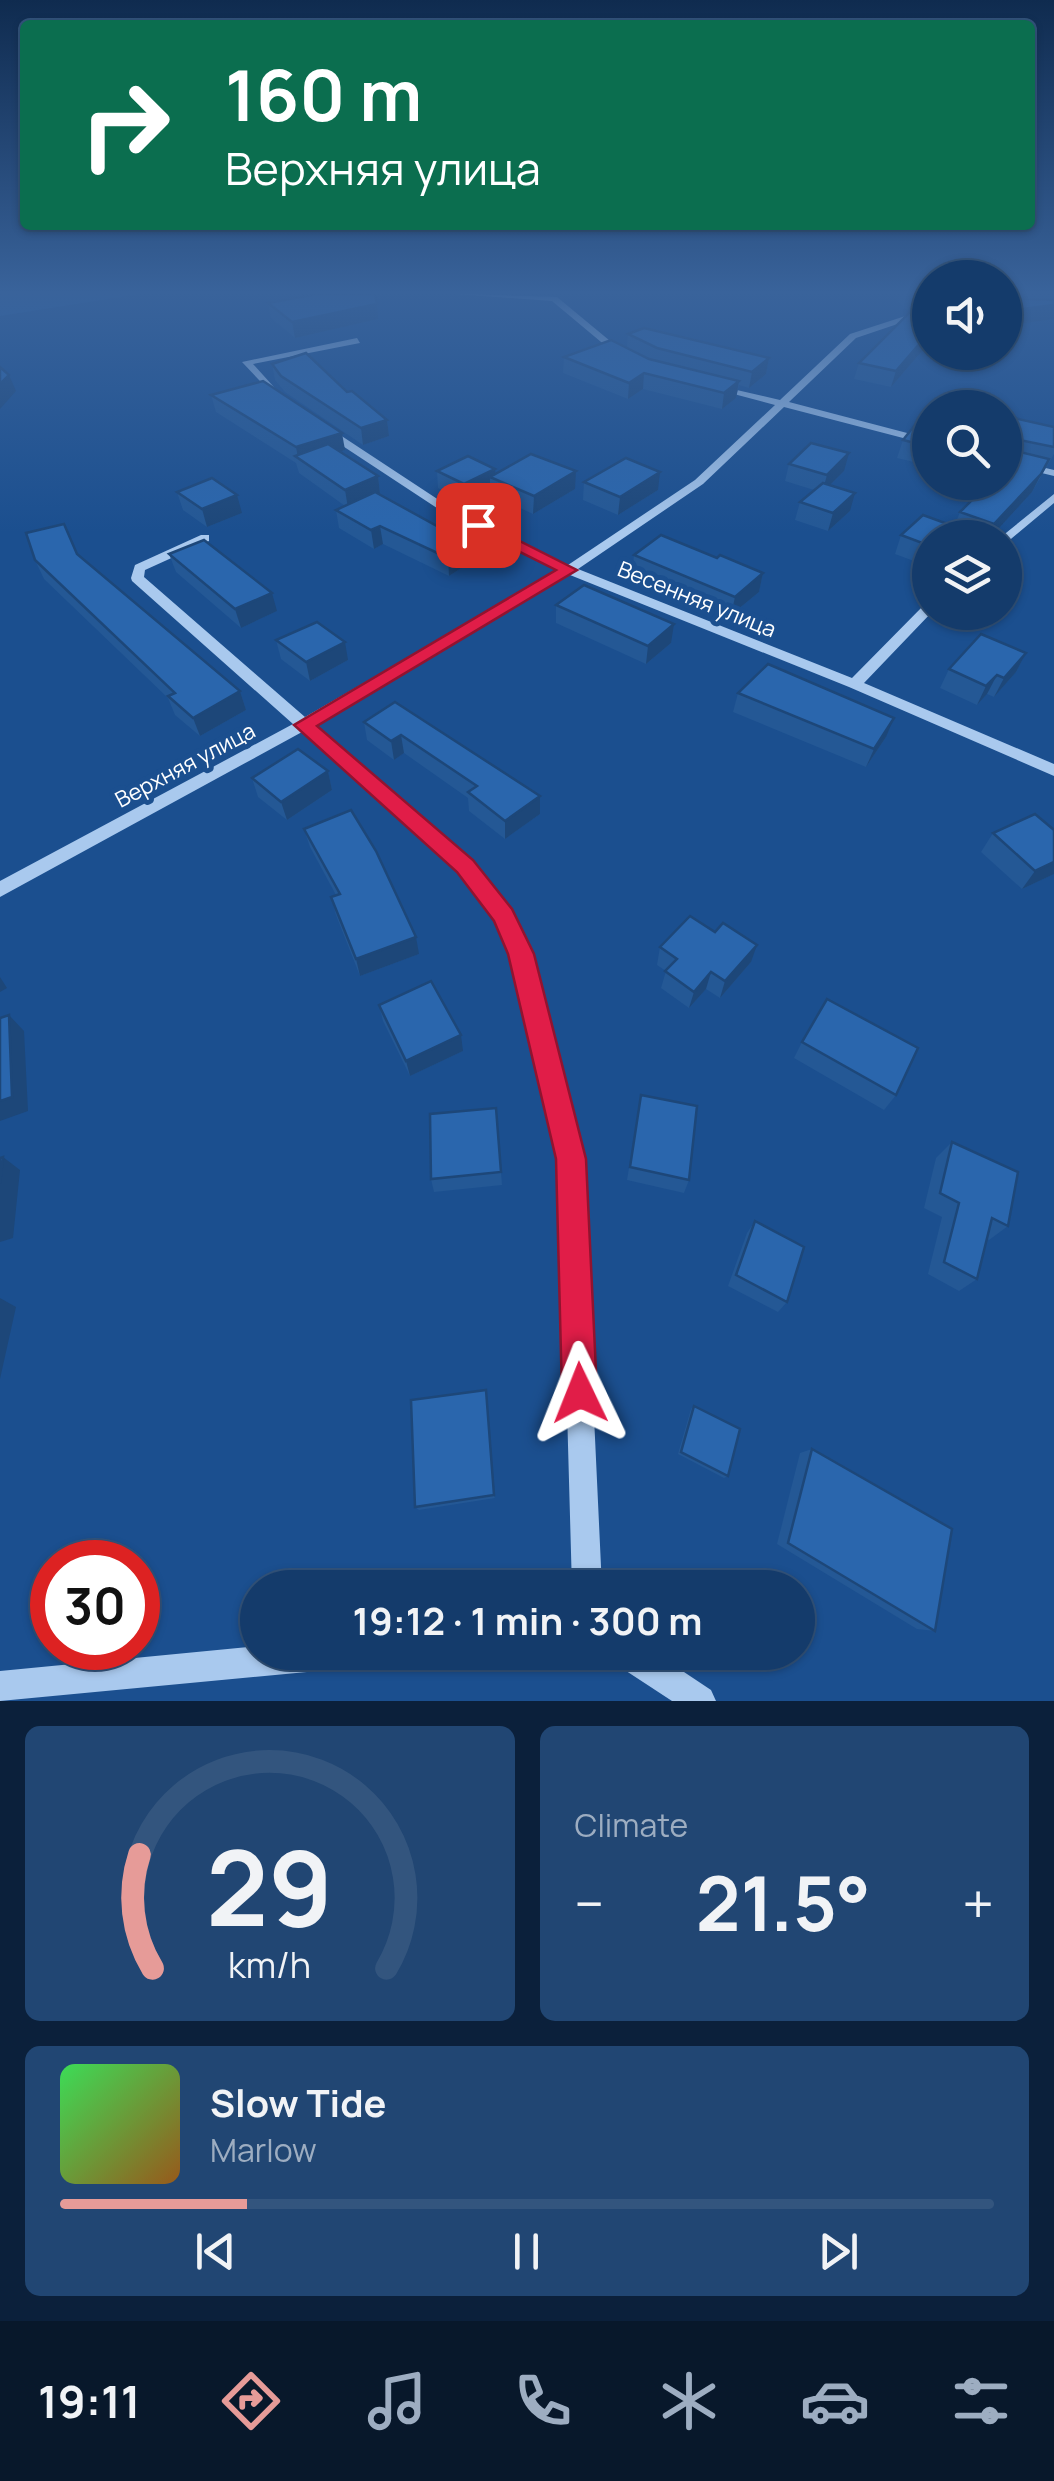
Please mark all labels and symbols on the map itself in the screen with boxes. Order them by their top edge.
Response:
pin [436,483,521,568]
street label: Весенняя улица [613,554,781,644]
street label: Верхняя улица [110,716,260,814]
position arrow [528,1341,632,1445]
speed limit sign: 30 [30,1540,160,1670]

